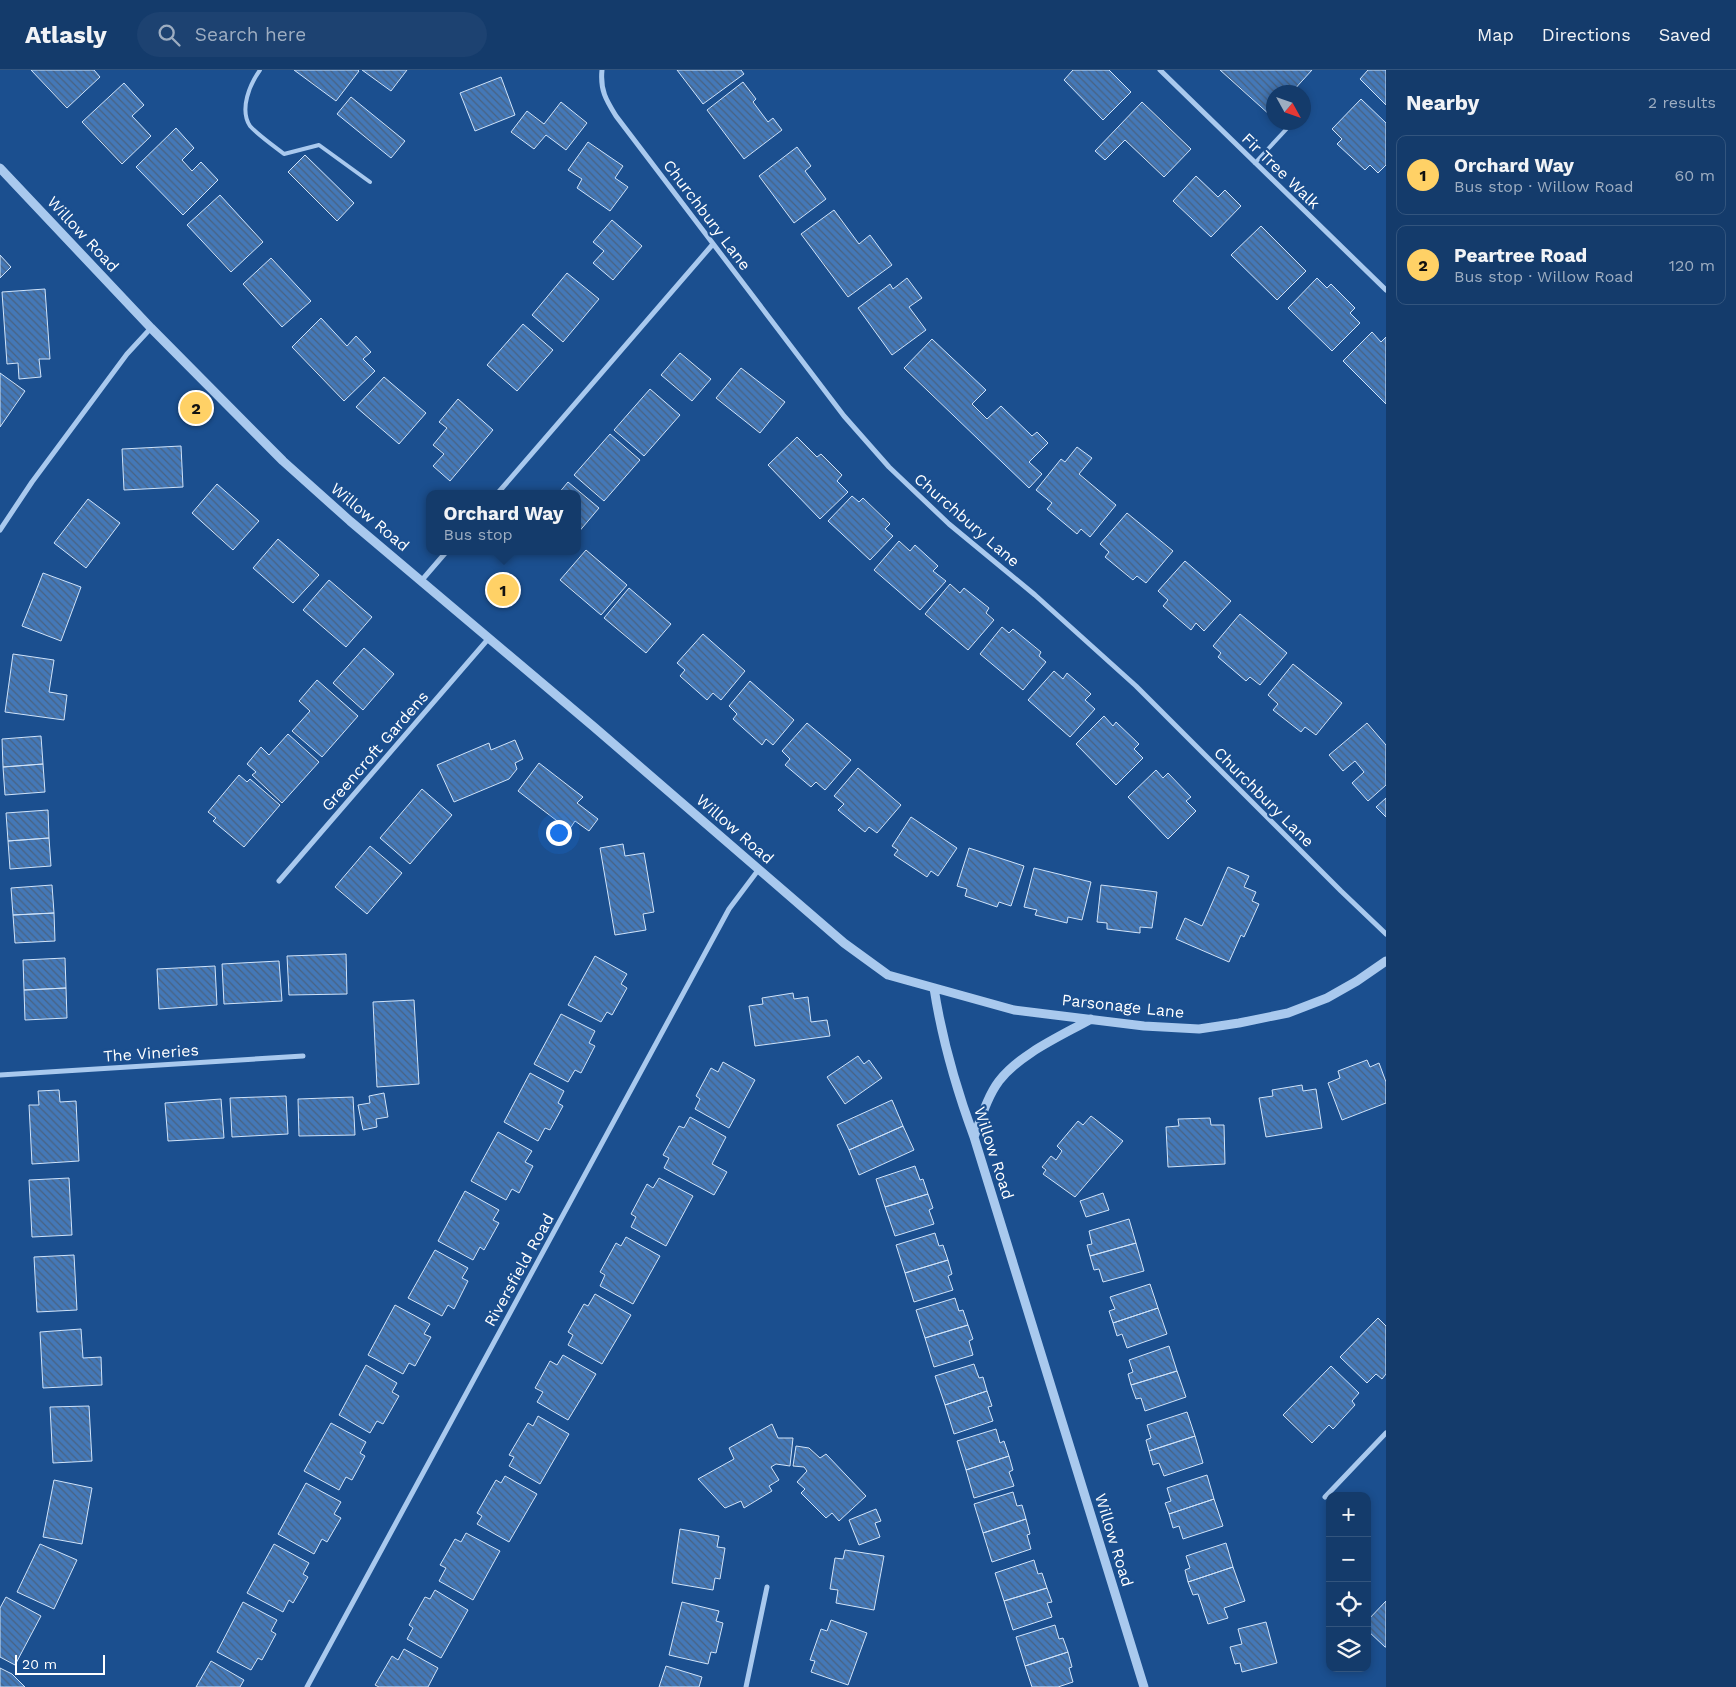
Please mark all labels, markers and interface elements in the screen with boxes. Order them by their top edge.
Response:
search box [137,12,487,57]
text: Atlasly [25,21,107,49]
icon: search [155,21,183,49]
text: Search here [195,23,306,46]
text: Map [1477,24,1514,45]
text: Directions [1542,24,1631,45]
text: Saved [1659,24,1711,45]
north arrow [1266,85,1311,130]
text: Nearby [1406,90,1479,115]
text: 2 results [1648,93,1716,112]
street label: Fir Tree Walk [1238,129,1324,213]
text: Orchard Way [1454,154,1574,177]
street label: Churchbury Lane [659,156,755,274]
text: 1 [1420,166,1426,185]
text: 60 m [1675,166,1715,185]
text: Bus stop · Willow Road [1454,177,1633,196]
street label: Willow Road [43,192,123,276]
text: Peartree Road [1454,244,1587,267]
text: 2 [1418,256,1428,275]
text: 120 m [1669,256,1715,275]
text: Bus stop · Willow Road [1454,267,1633,286]
pin: 2 [180,389,212,427]
street label: Churchbury Lane [910,469,1024,571]
street label: Willow Road [327,479,413,555]
popup [426,490,581,555]
text: Orchard Way [444,502,563,525]
text: Bus stop [444,525,513,544]
pin: 1 [487,571,519,609]
street label: Greencroft Gardens [318,687,432,815]
street label: Churchbury Lane [1210,743,1318,851]
street label: Willow Road [692,790,778,868]
your location [546,820,572,846]
street label: Parsonage Lane [1061,990,1185,1022]
street label: The Vineries [103,1040,199,1066]
street label: Willow Road [970,1104,1018,1202]
street label: Riversfield Road [480,1210,558,1330]
street label: Willow Road [1091,1491,1137,1589]
map controls [1326,1492,1371,1672]
button: + [1326,1492,1371,1537]
button: − [1326,1537,1371,1582]
button: locate [1326,1582,1371,1627]
button: layers [1326,1627,1371,1672]
scale bar [15,1652,105,1675]
text: 20 m [22,1656,57,1672]

